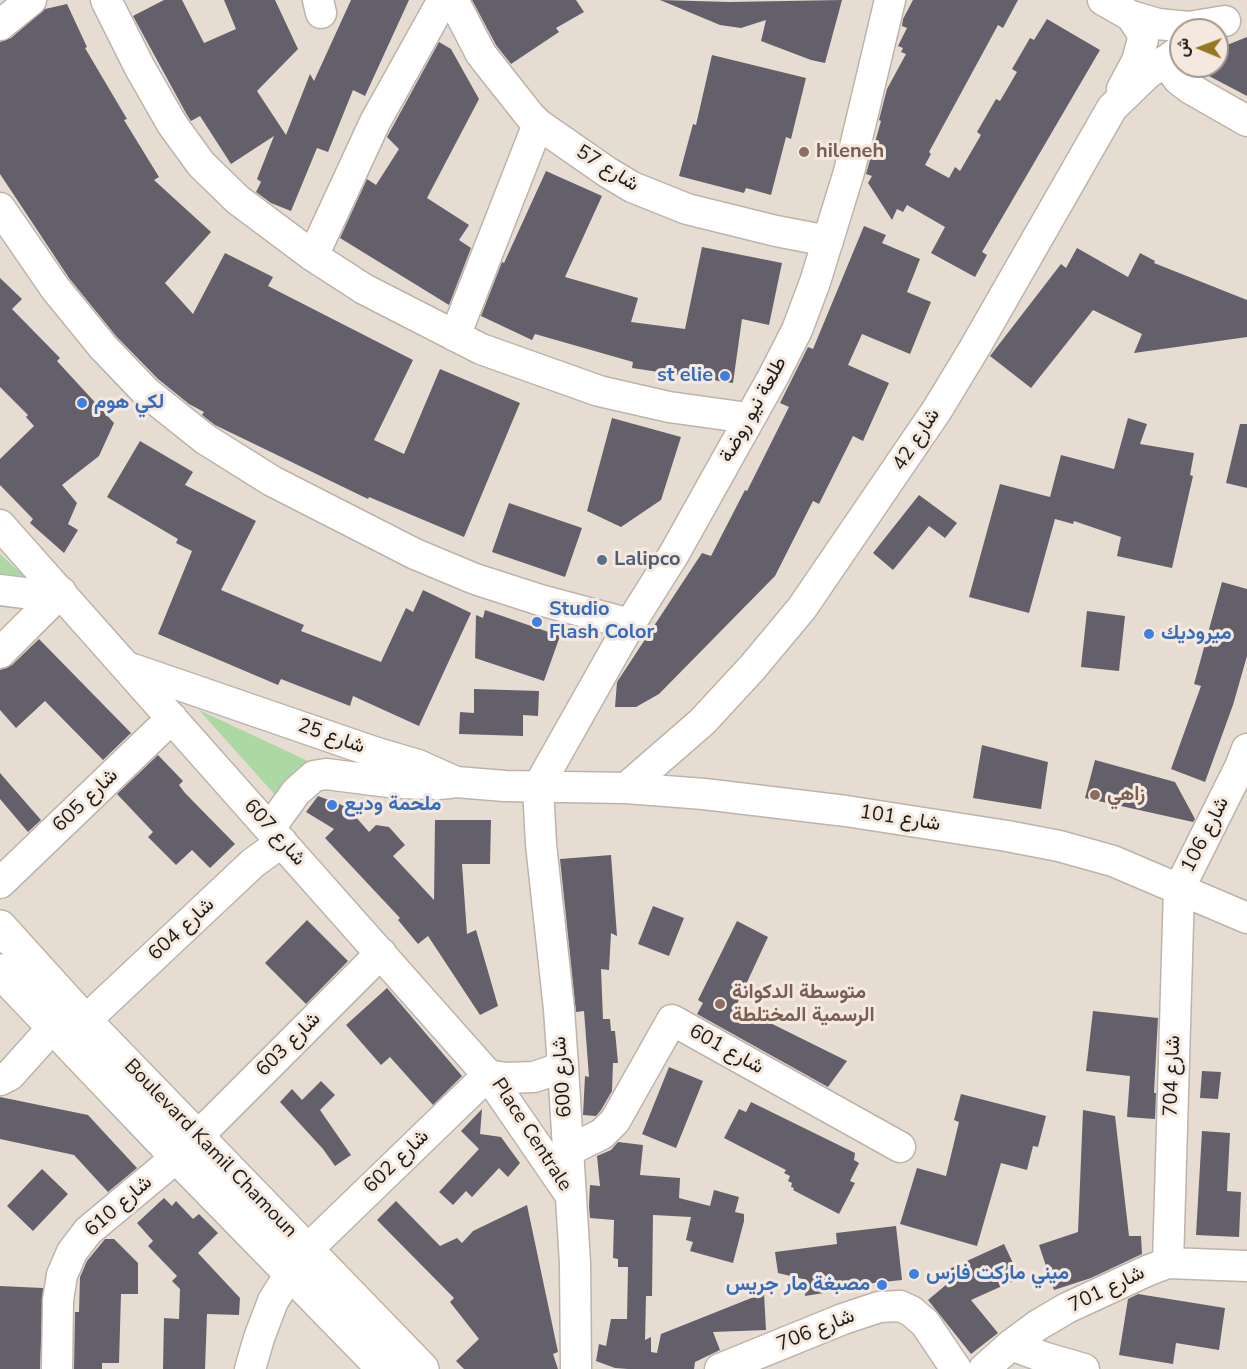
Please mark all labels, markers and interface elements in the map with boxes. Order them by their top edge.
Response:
north arrow [1169,18,1229,78]
text: ش [1172,38,1194,58]
street label: شارع 57 [571,140,643,198]
place label: hileneh [816,140,884,164]
marker: hileneh [797,145,811,159]
street label: طلعة نيو روضة [715,353,793,467]
place label: st elie [657,364,713,388]
marker: st elie [718,369,732,383]
place label: لكي هوم [94,391,164,415]
marker: لكي هوم [75,396,89,410]
street label: شارع 42 [888,404,946,476]
place label: Lalipco [614,548,680,572]
marker: Lalipco [595,553,609,567]
place label: Studio Flash Color [549,598,654,645]
marker: Studio Flash Color [530,615,544,629]
place label: ميروديك [1161,622,1232,646]
marker: ميروديك [1142,627,1156,641]
street label: شارع 25 [294,714,368,760]
street label: شارع 605 [48,764,124,838]
place label: زاهي [1107,783,1145,807]
marker: زاهي [1088,788,1102,802]
place label: ملحمة وديع [344,793,441,817]
street label: شارع 106 [1177,793,1235,877]
street label: شارع 607 [238,795,310,871]
marker: ملحمة وديع [325,798,339,812]
street label: شارع 101 [858,801,942,837]
street label: شارع 604 [144,893,220,967]
place label: متوسطة الدكوانة الرسمية المختلطة [732,981,875,1028]
marker: متوسطة الدكوانة الرسمية المختلطة [713,997,727,1011]
street label: شارع 603 [252,1008,326,1082]
street label: شارع 601 [685,1020,767,1080]
street label: شارع 704 [1160,1035,1186,1117]
street label: شارع 600 [548,1036,578,1118]
street label: Boulevard Kamil Chamoun [118,1055,302,1243]
street label: Place Centrale [486,1074,576,1196]
street label: شارع 602 [359,1125,435,1199]
street label: شارع 610 [80,1171,158,1243]
street label: شارع 701 [1065,1261,1149,1319]
place label: ميني ماركت فارس [926,1262,1069,1286]
marker: ميني ماركت فارس [907,1267,921,1281]
place label: مصبغة مار جريس [726,1273,870,1297]
marker: مصبغة مار جريس [875,1278,889,1292]
street label: شارع 706 [774,1305,858,1357]

